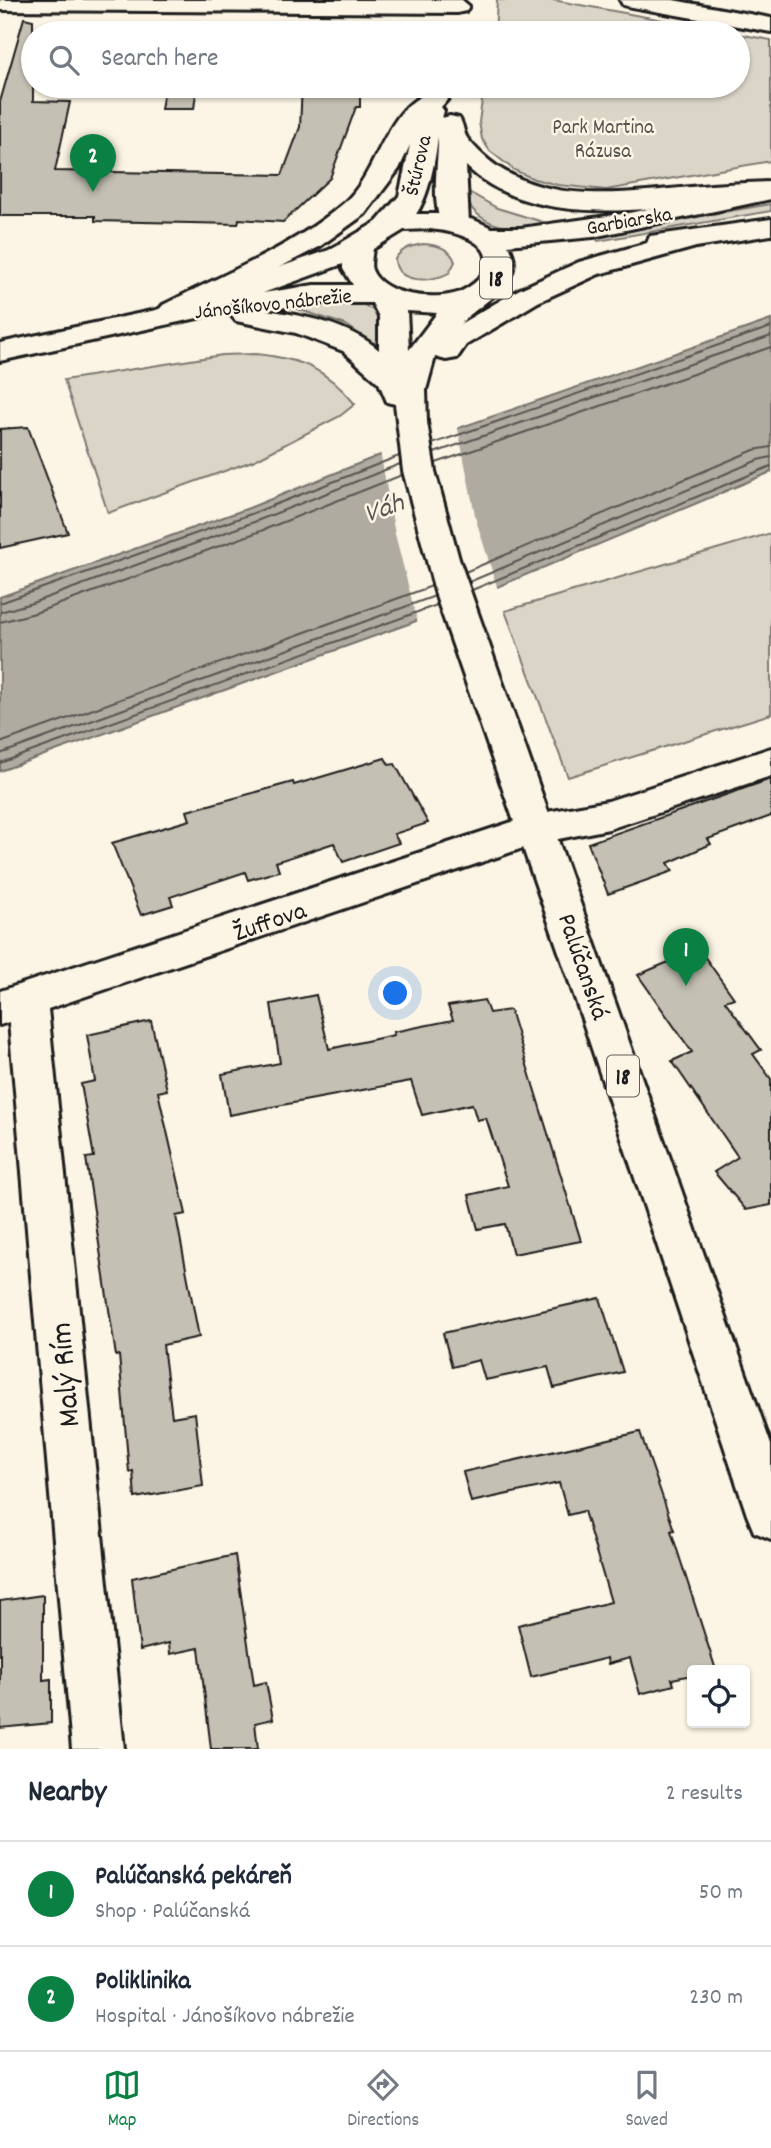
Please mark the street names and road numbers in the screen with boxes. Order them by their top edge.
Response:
street label: Štúrova [398,131,442,199]
street label: Garbiarska [585,201,676,245]
road number: 18 [480,258,512,298]
street label: Jánošíkovo nábrežie [193,283,353,329]
street label: Žuffova [229,893,312,953]
street label: Palúčanská [546,909,617,1025]
road number: 18 [607,1056,639,1096]
street label: Malý Rím [40,1320,95,1429]

